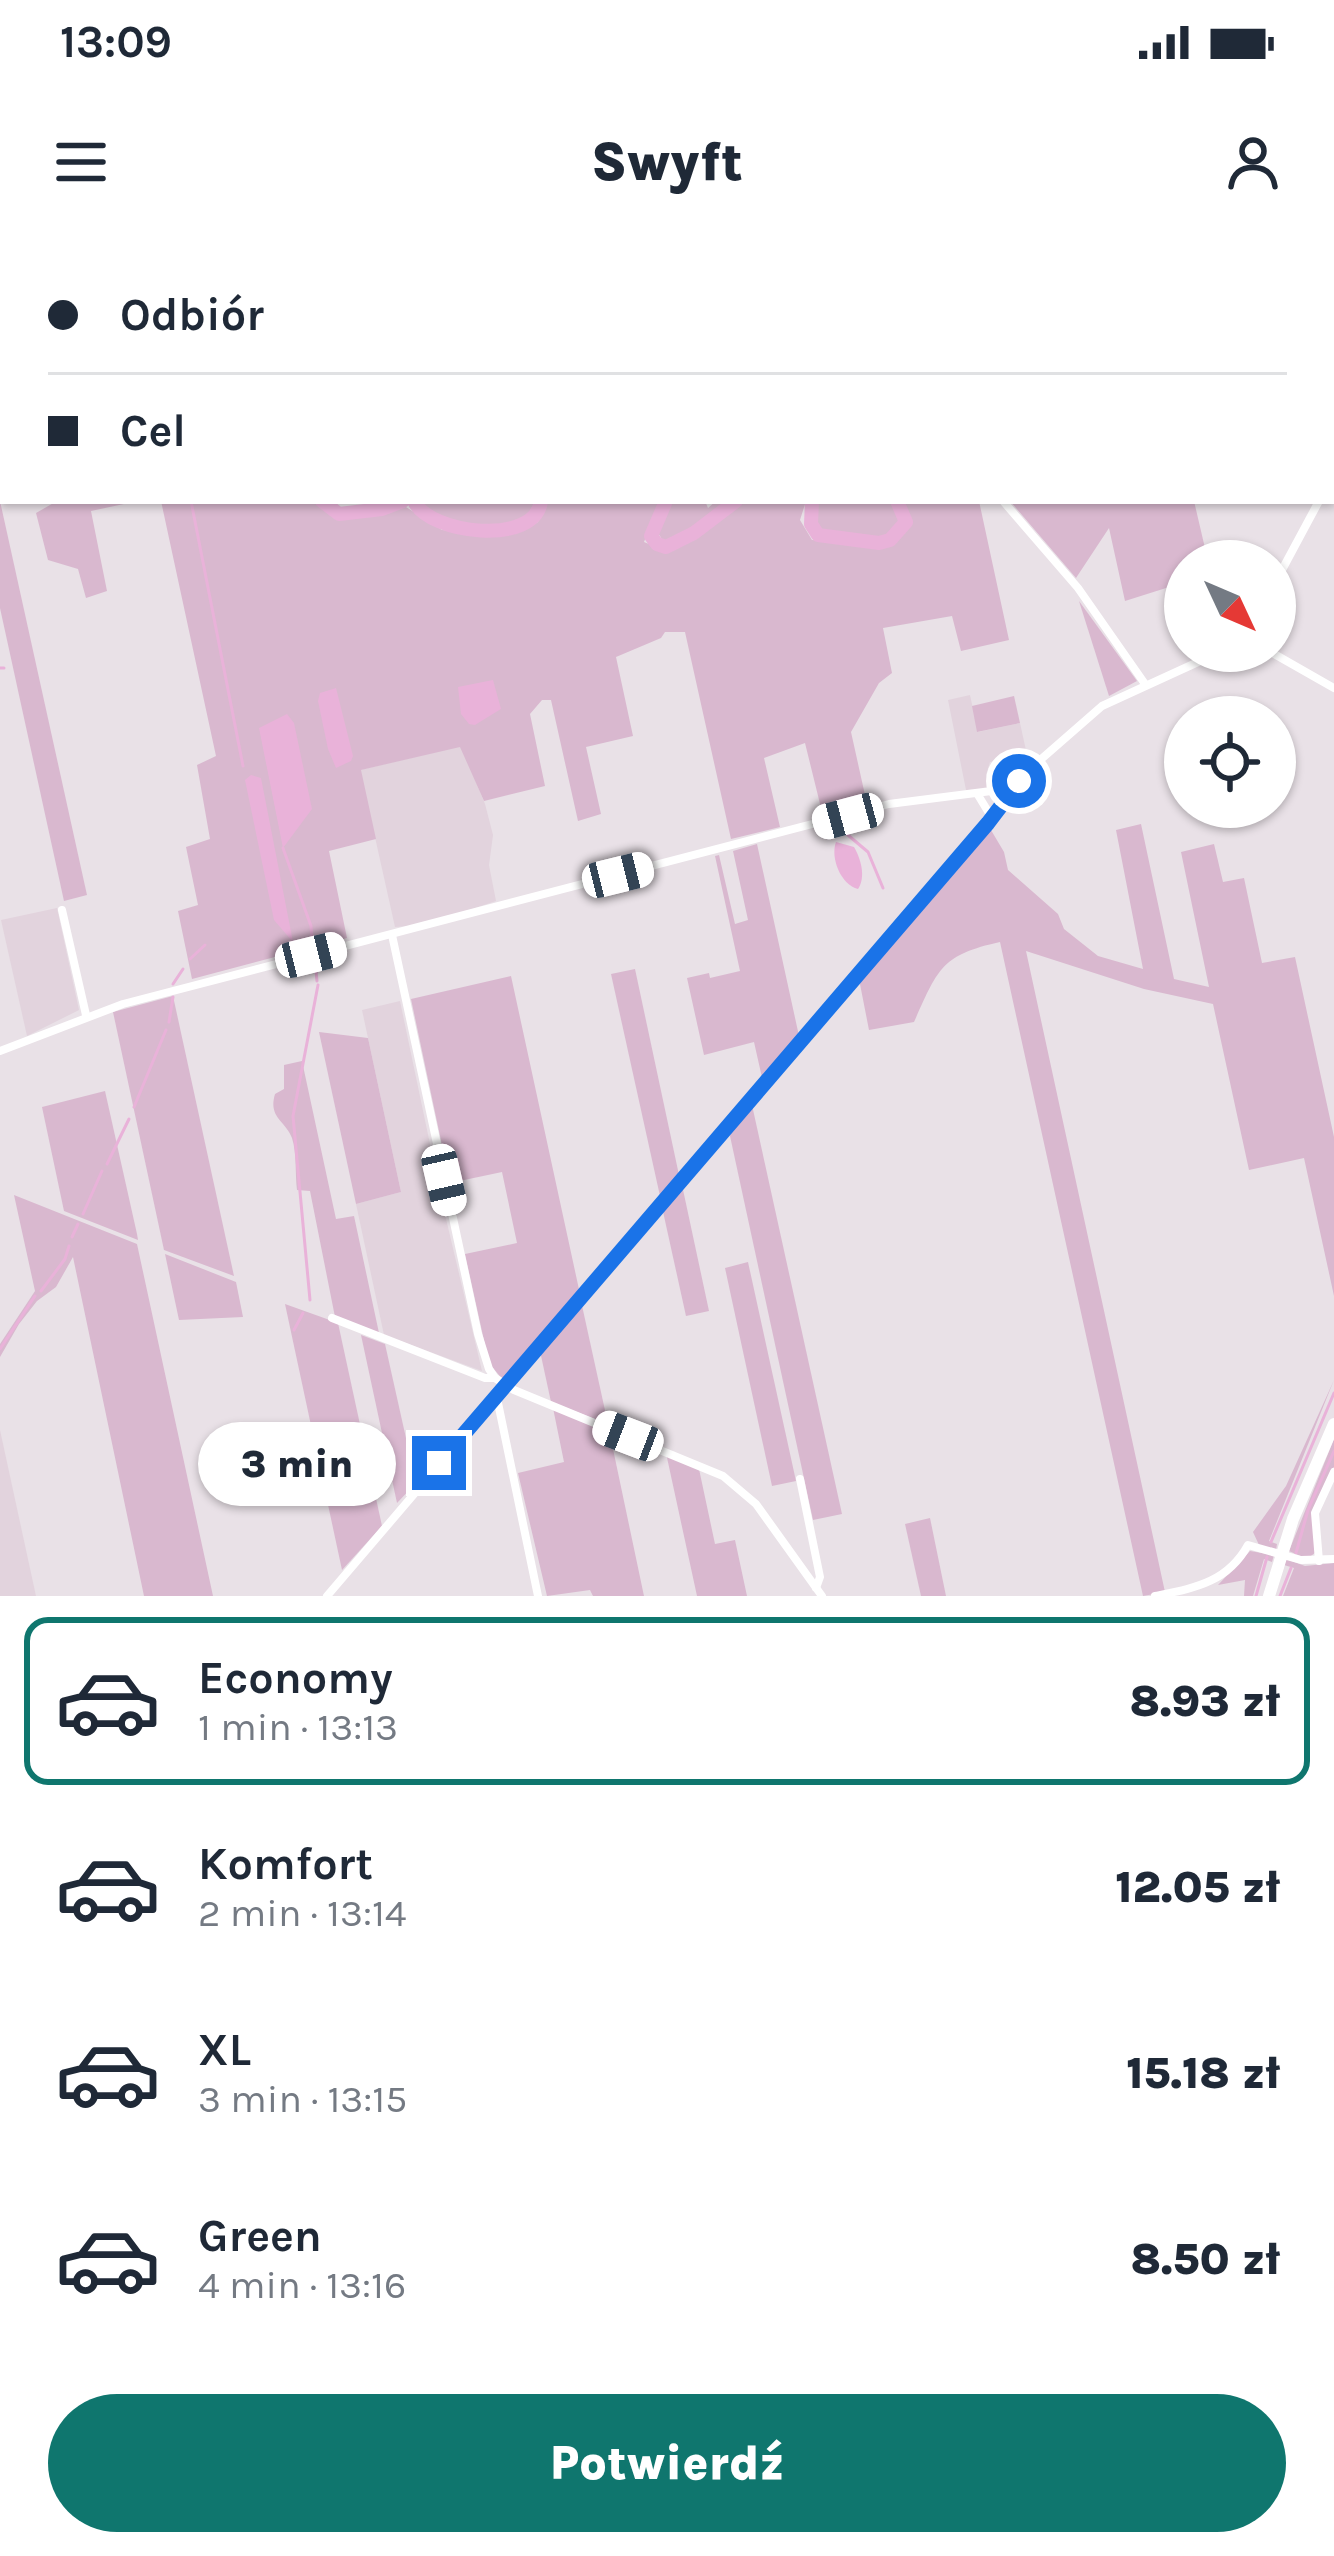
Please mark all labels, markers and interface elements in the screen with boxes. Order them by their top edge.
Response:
text: 13:09 [60,16,172,68]
icon: menu [48,129,114,195]
icon: person [1220,129,1286,195]
text: Swyft [591,130,743,194]
text: Odbiór [120,289,264,341]
text: Cel [120,405,186,457]
north arrow [1164,540,1296,672]
map controls [1164,540,1296,828]
button: locate [1164,696,1296,828]
route start [992,754,1046,808]
car [809,789,887,843]
car [579,849,657,901]
car [272,929,350,981]
car [418,1141,470,1219]
car [588,1406,668,1466]
callout: 3 min [199,1421,397,1505]
route end [412,1436,466,1490]
text: 3 min [241,1441,353,1487]
icon: car [54,1647,162,1755]
text: Economy [198,1652,393,1704]
text: 8.93 zł [1129,1675,1280,1727]
text: 1 min · 13:13 [198,1704,398,1750]
icon: car [54,1833,162,1941]
text: Komfort [198,1838,373,1890]
text: 12.05 zł [1115,1861,1280,1913]
text: 2 min · 13:14 [198,1890,407,1936]
icon: car [54,2019,162,2127]
text: XL [198,2024,251,2076]
text: 15.18 zł [1126,2047,1280,2099]
text: 3 min · 13:15 [198,2076,407,2122]
icon: car [54,2205,162,2313]
text: Green [198,2210,322,2262]
text: 8.50 zł [1130,2233,1280,2285]
text: 4 min · 13:16 [198,2262,406,2308]
button: Potwierdź [48,2394,1286,2532]

